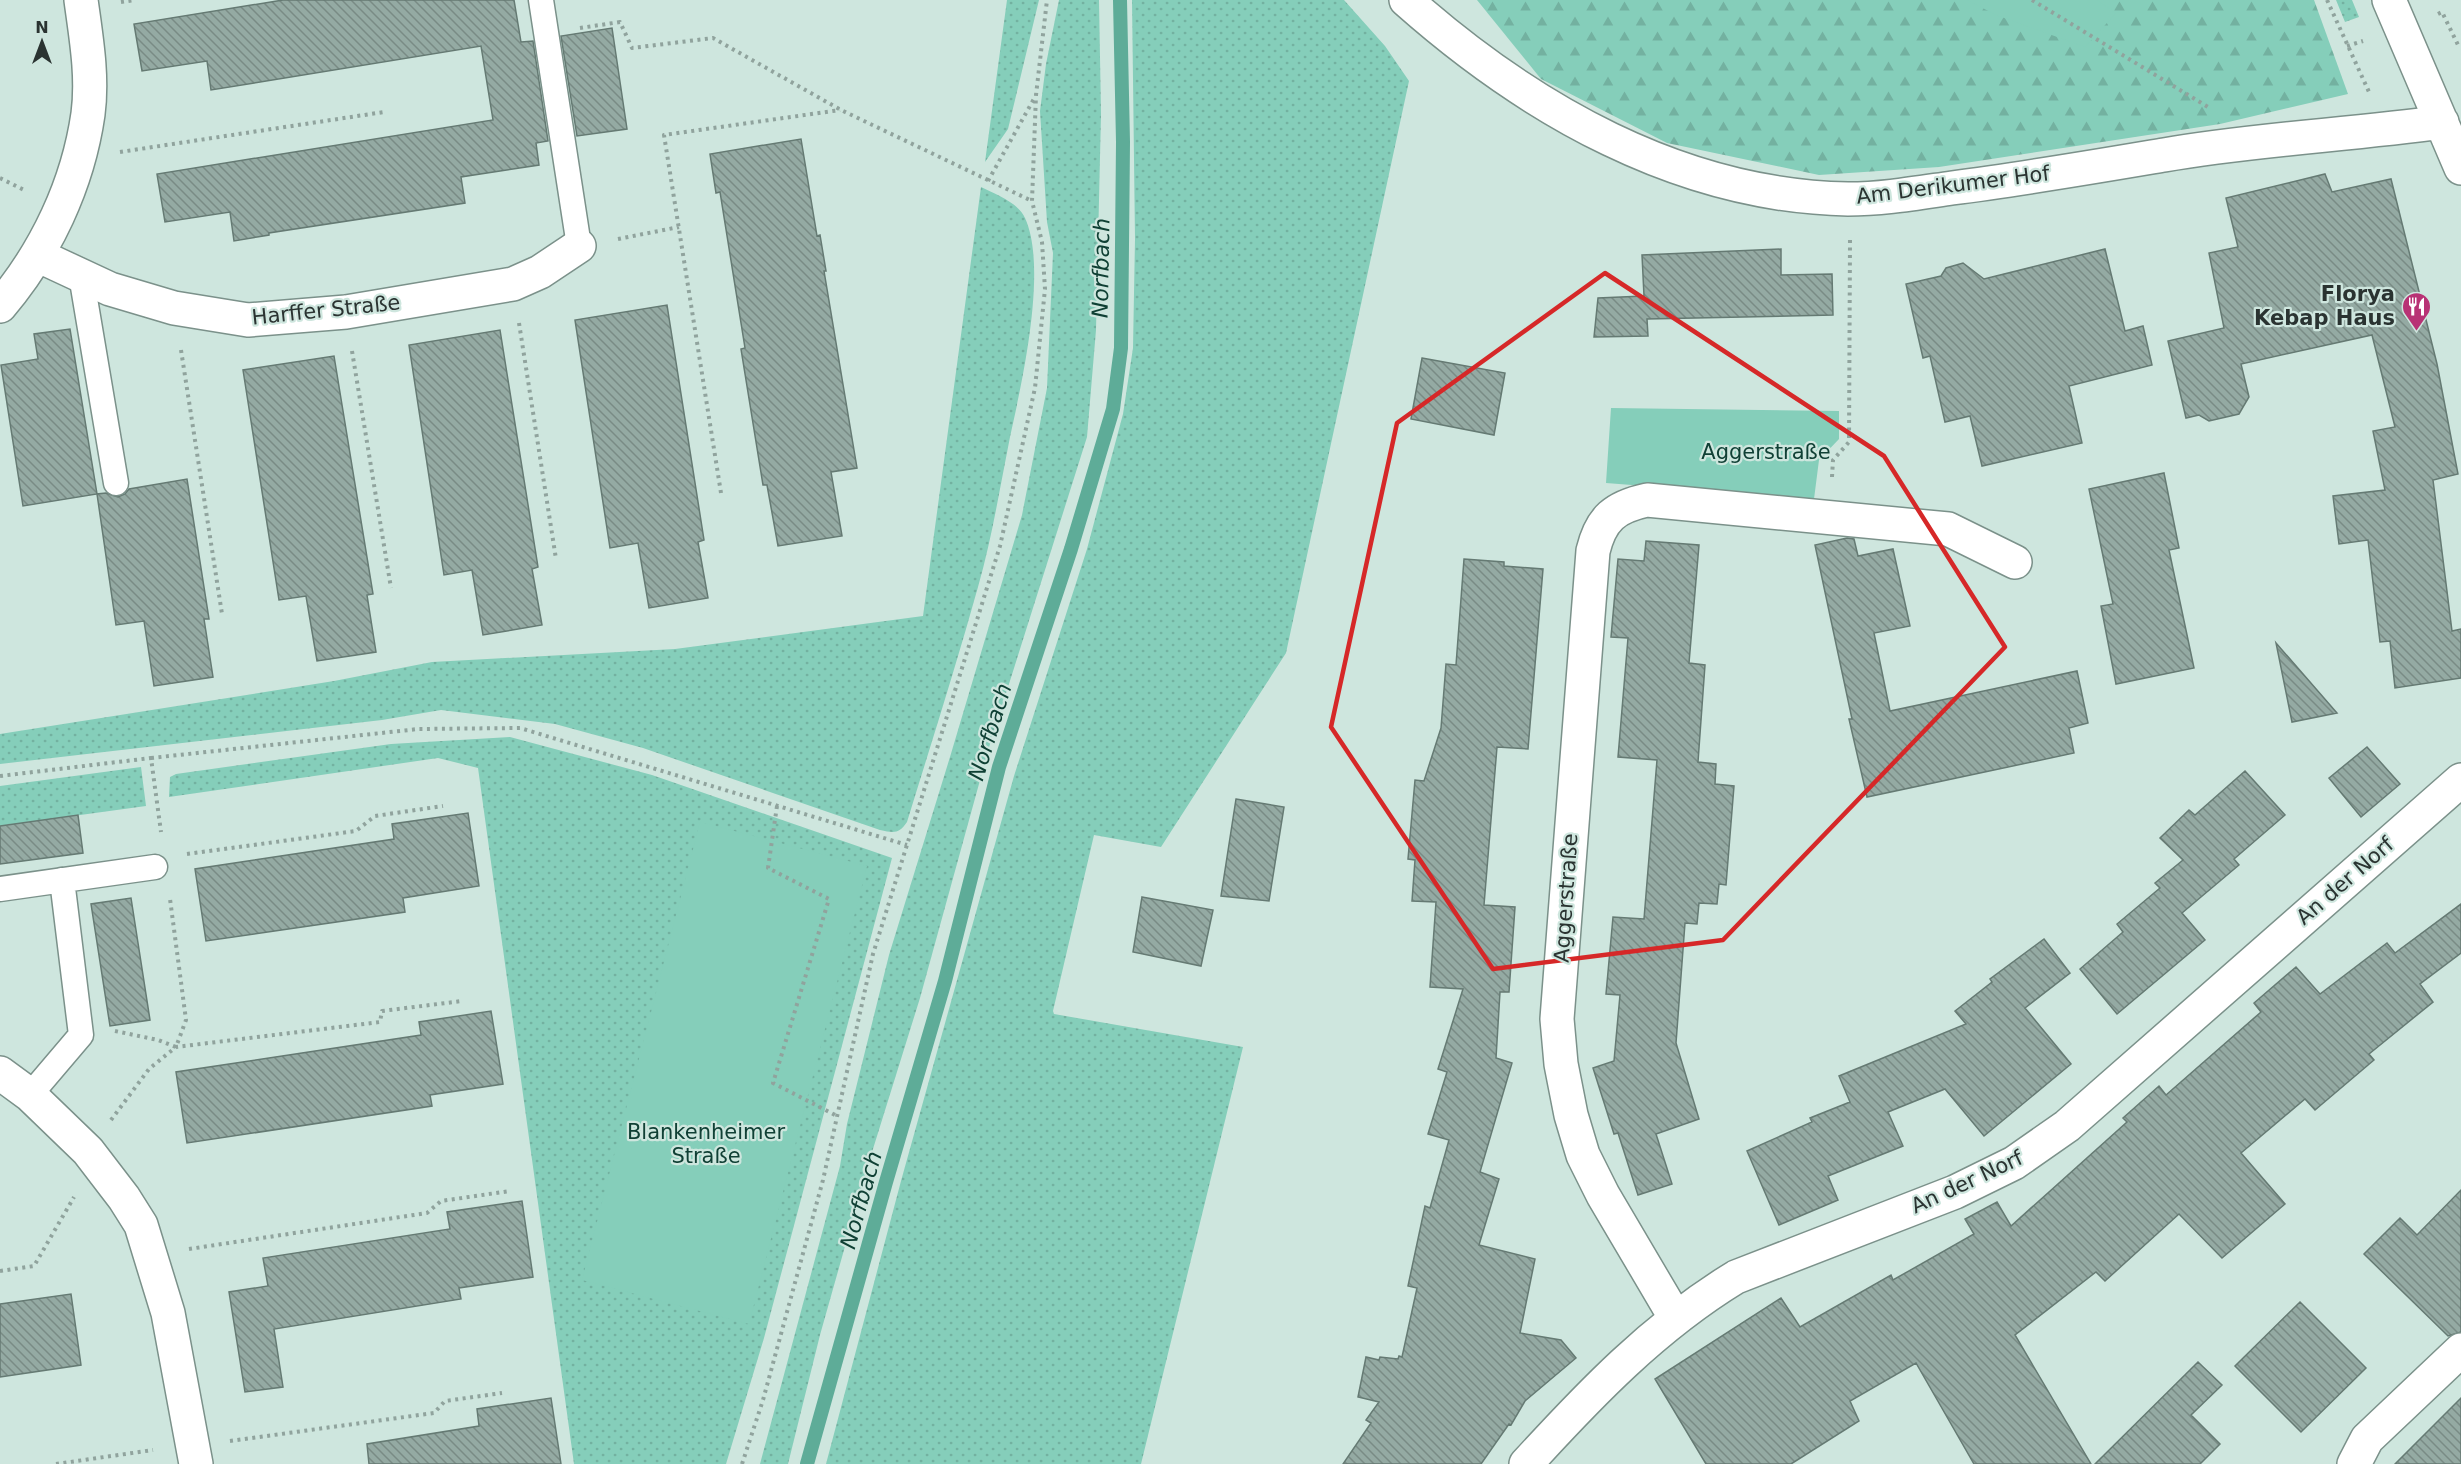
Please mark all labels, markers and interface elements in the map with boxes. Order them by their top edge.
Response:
north arrow [12,12,72,72]
text: N [35,18,49,37]
street label: Am Derikumer Hof [1855,161,2052,209]
water label: Norfbach [1088,218,1114,318]
place label: Florya Kebap Haus [2254,282,2395,330]
street label: Harffer Straße [251,290,401,330]
restaurant icon: Florya Kebap Haus [2400,290,2432,332]
park label: Aggerstraße [1701,440,1831,464]
water label: Norfbach [963,680,1017,784]
street label: An der Norf [2292,832,2399,930]
street label: Aggerstraße [1550,833,1582,963]
park label: Blankenheimer Straße [627,1120,785,1168]
street label: An der Norf [1907,1145,2027,1218]
water label: Norfbach [835,1148,887,1252]

